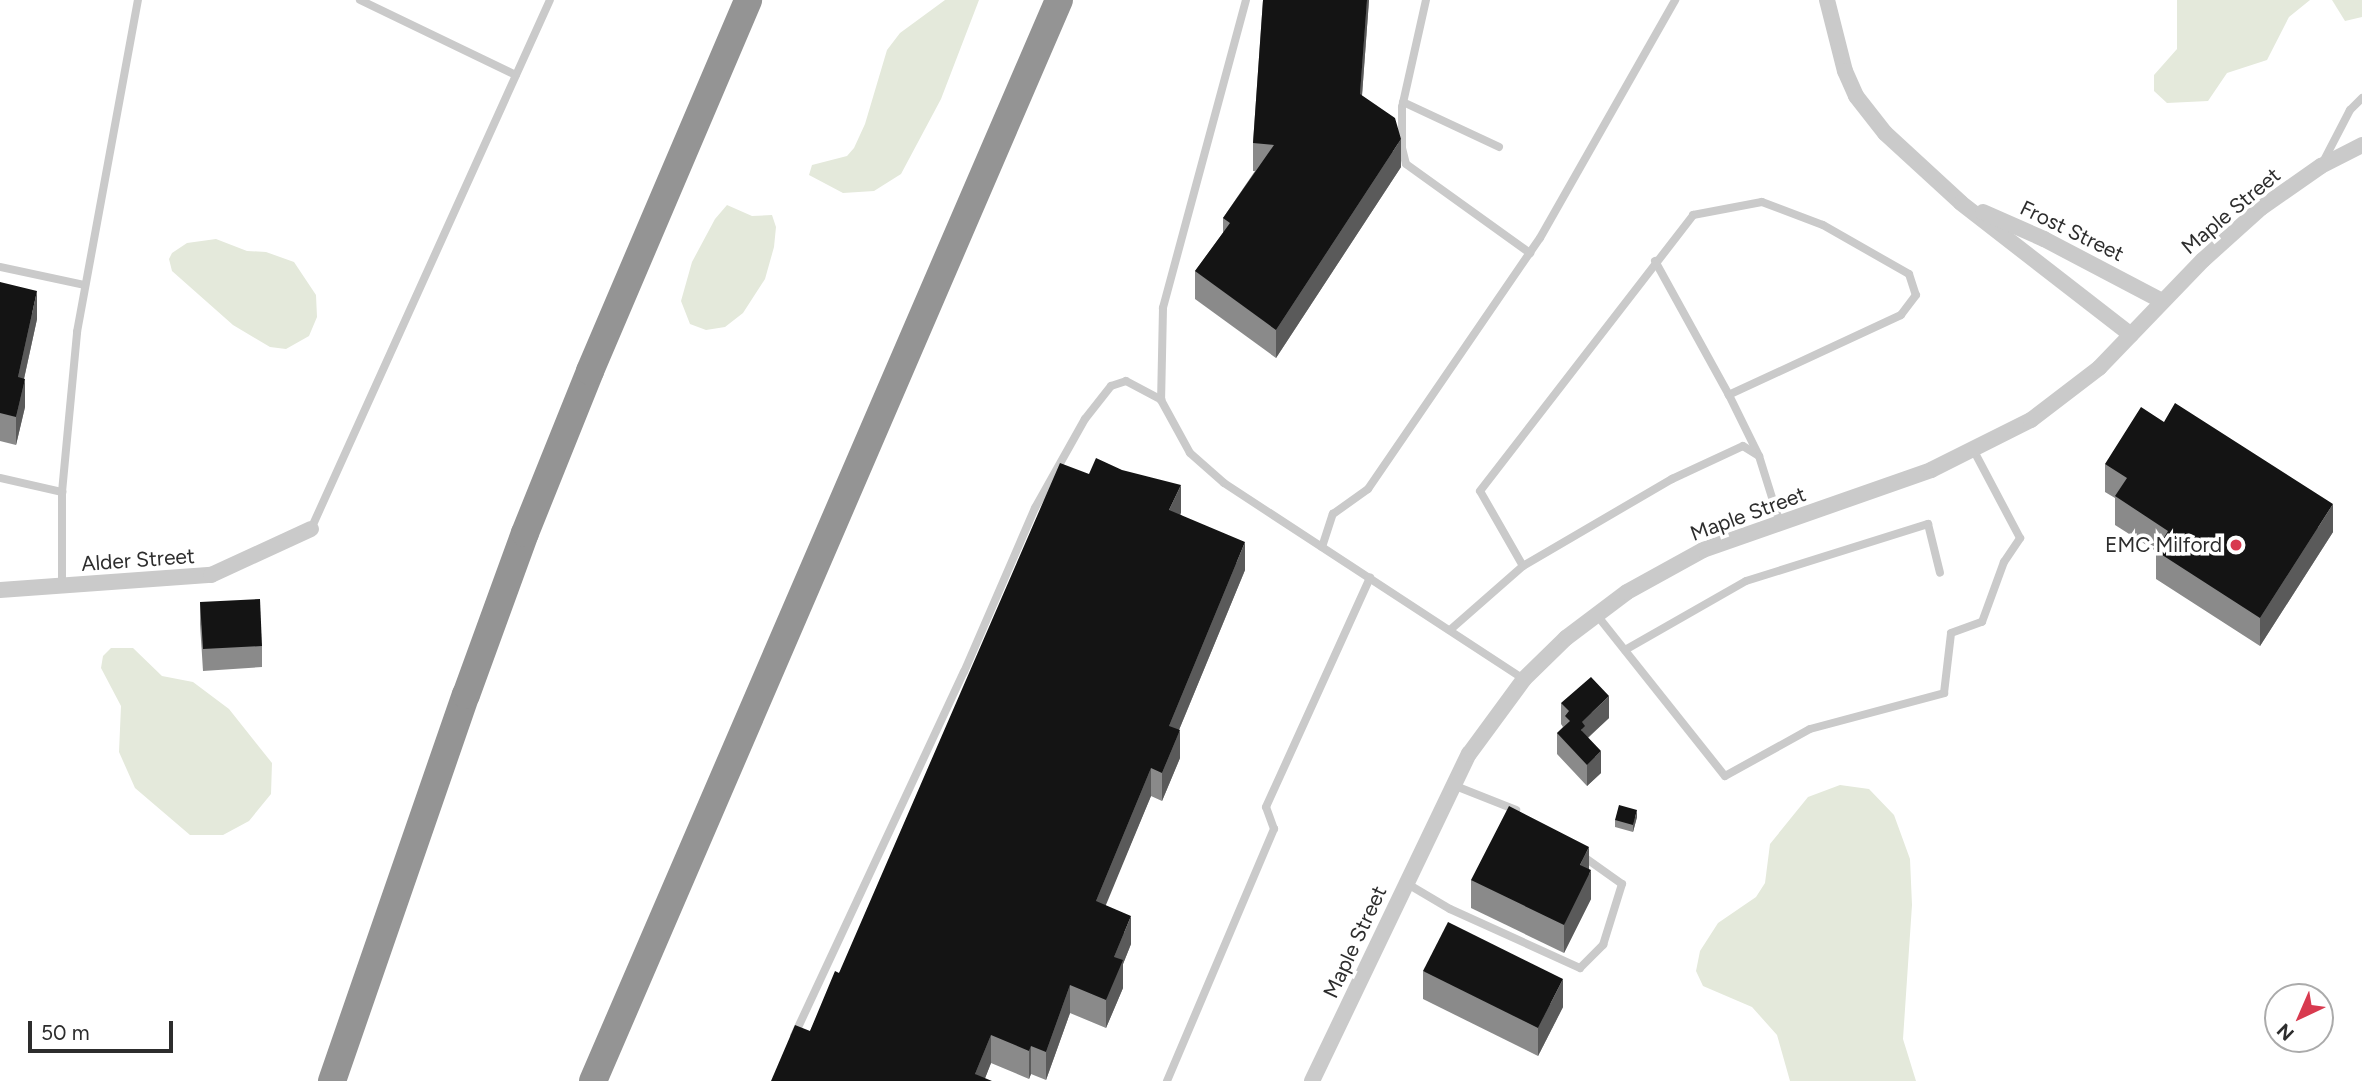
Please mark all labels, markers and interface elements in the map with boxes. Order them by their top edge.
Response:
street label: Maple Street [2177,162,2285,260]
street label: Frost Street [2016,195,2128,267]
street label: Maple Street [1687,481,1809,547]
place label: EMC Milford [2105,532,2222,558]
marker: EMC Milford [2228,537,2244,553]
street label: Alder Street [80,543,196,577]
street label: Maple Street [1318,882,1392,1002]
north arrow [2264,983,2334,1053]
scale bar [32,1007,177,1052]
text: N [2272,1019,2299,1045]
text: 50 m [41,1020,90,1045]

